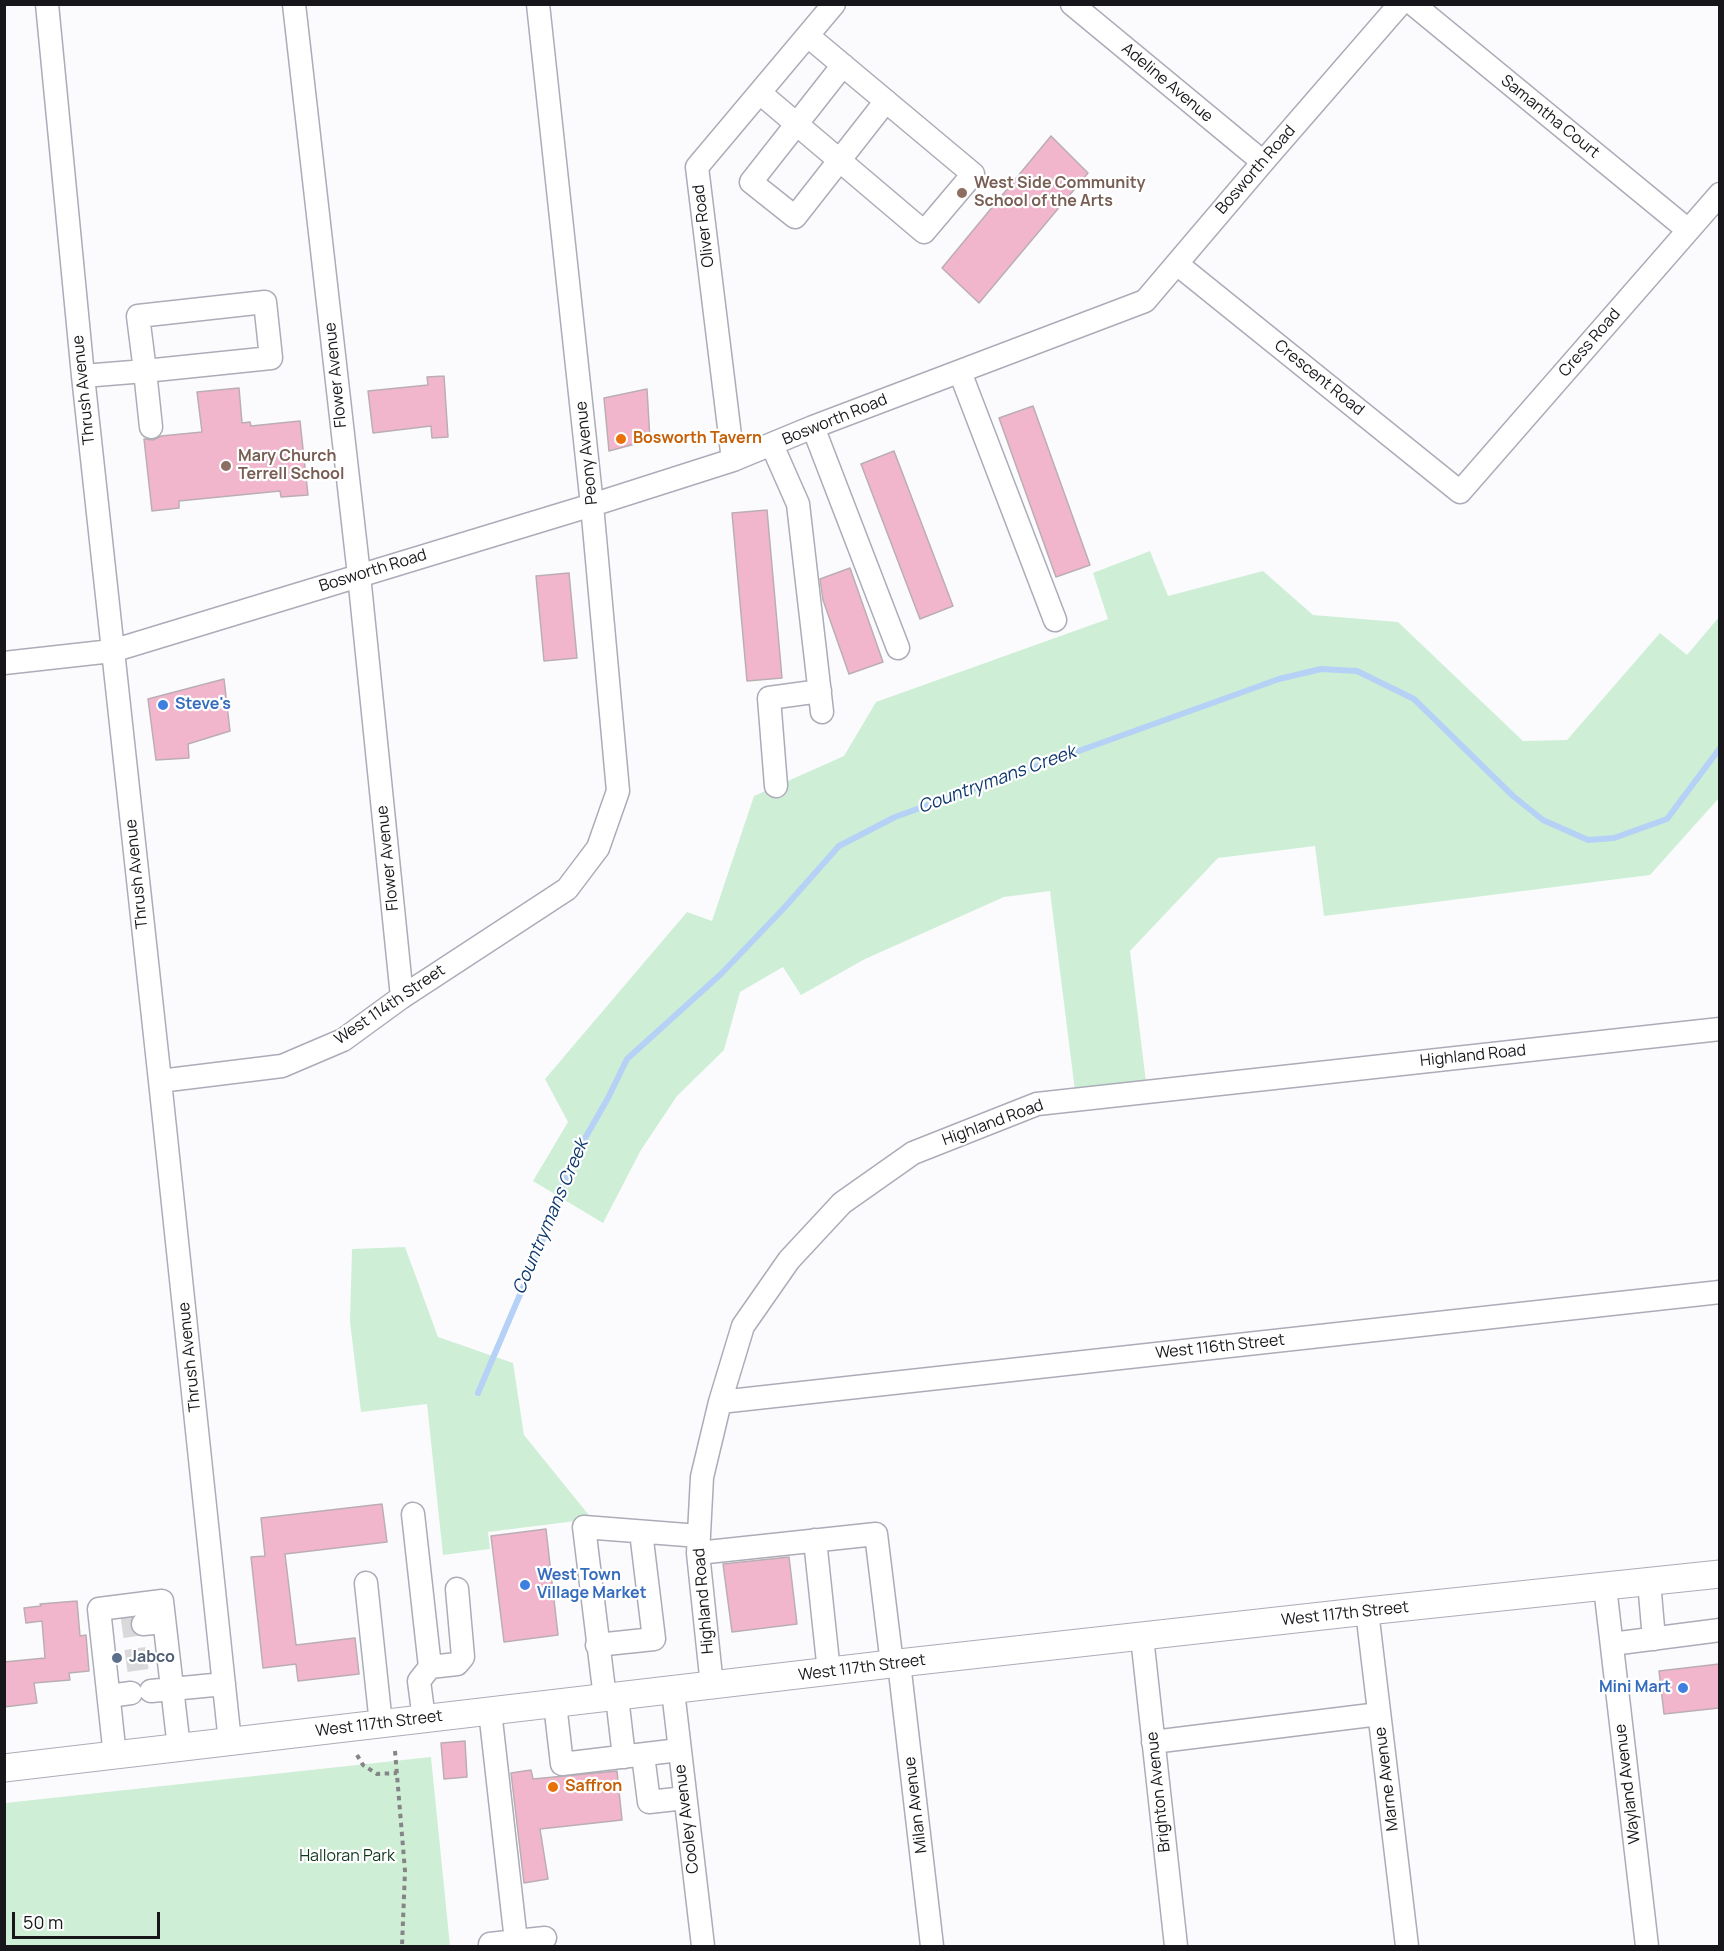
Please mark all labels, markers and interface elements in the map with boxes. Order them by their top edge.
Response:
street label: Adeline Avenue [1117,39,1217,127]
street label: Samantha Court [1497,71,1603,163]
street label: Bosworth Road [1212,122,1300,218]
place label: West Side Community School of the Arts [974,174,1145,212]
street label: Oliver Road [689,184,719,268]
marker: West Side Community School of the Arts [955,186,969,200]
street label: Cress Road [1555,305,1625,381]
street label: Flower Avenue [321,321,351,429]
street label: Thrush Avenue [69,334,99,446]
street label: Crescent Road [1270,336,1368,420]
street label: Bosworth Road [780,390,890,450]
street label: Peony Avenue [572,400,602,506]
place label: Bosworth Tavern [633,429,762,449]
marker: Bosworth Tavern [614,432,628,446]
place label: Mary Church Terrell School [238,447,344,485]
marker: Mary Church Terrell School [219,459,233,473]
street label: Bosworth Road [317,546,429,596]
place label: Steve's [175,695,231,715]
marker: Steve's [156,698,170,712]
water label: Countrymans Creek [915,741,1079,819]
street label: Flower Avenue [373,804,403,912]
street label: Thrush Avenue [122,818,152,930]
street label: West 114th Street [331,961,449,1049]
street label: Highland Road [1419,1041,1527,1071]
street label: Highland Road [940,1096,1046,1150]
water label: Countrymans Creek [509,1136,593,1298]
street label: Thrush Avenue [175,1301,205,1413]
street label: West 116th Street [1154,1331,1286,1363]
street label: Highland Road [690,1547,718,1655]
place label: West Town Village Market [537,1566,647,1604]
marker: West Town Village Market [518,1578,532,1592]
street label: West 117th Street [1280,1598,1410,1630]
place label: Jabco [129,1648,175,1668]
marker: Jabco [110,1651,124,1665]
street label: West 117th Street [797,1651,927,1685]
place label: Mini Mart [1599,1678,1671,1698]
marker: Mini Mart [1676,1681,1690,1695]
street label: West 117th Street [314,1707,444,1741]
street label: Wayland Avenue [1611,1723,1645,1845]
street label: Marne Avenue [1371,1726,1403,1832]
street label: Brighton Avenue [1143,1731,1175,1853]
street label: Milan Avenue [901,1756,931,1854]
street label: Cooley Avenue [671,1763,703,1875]
place label: Saffron [565,1777,622,1797]
marker: Saffron [546,1780,560,1794]
park label: Halloran Park [299,1847,395,1867]
scale bar [15,1900,164,1938]
text: 50 m [23,1910,63,1934]

